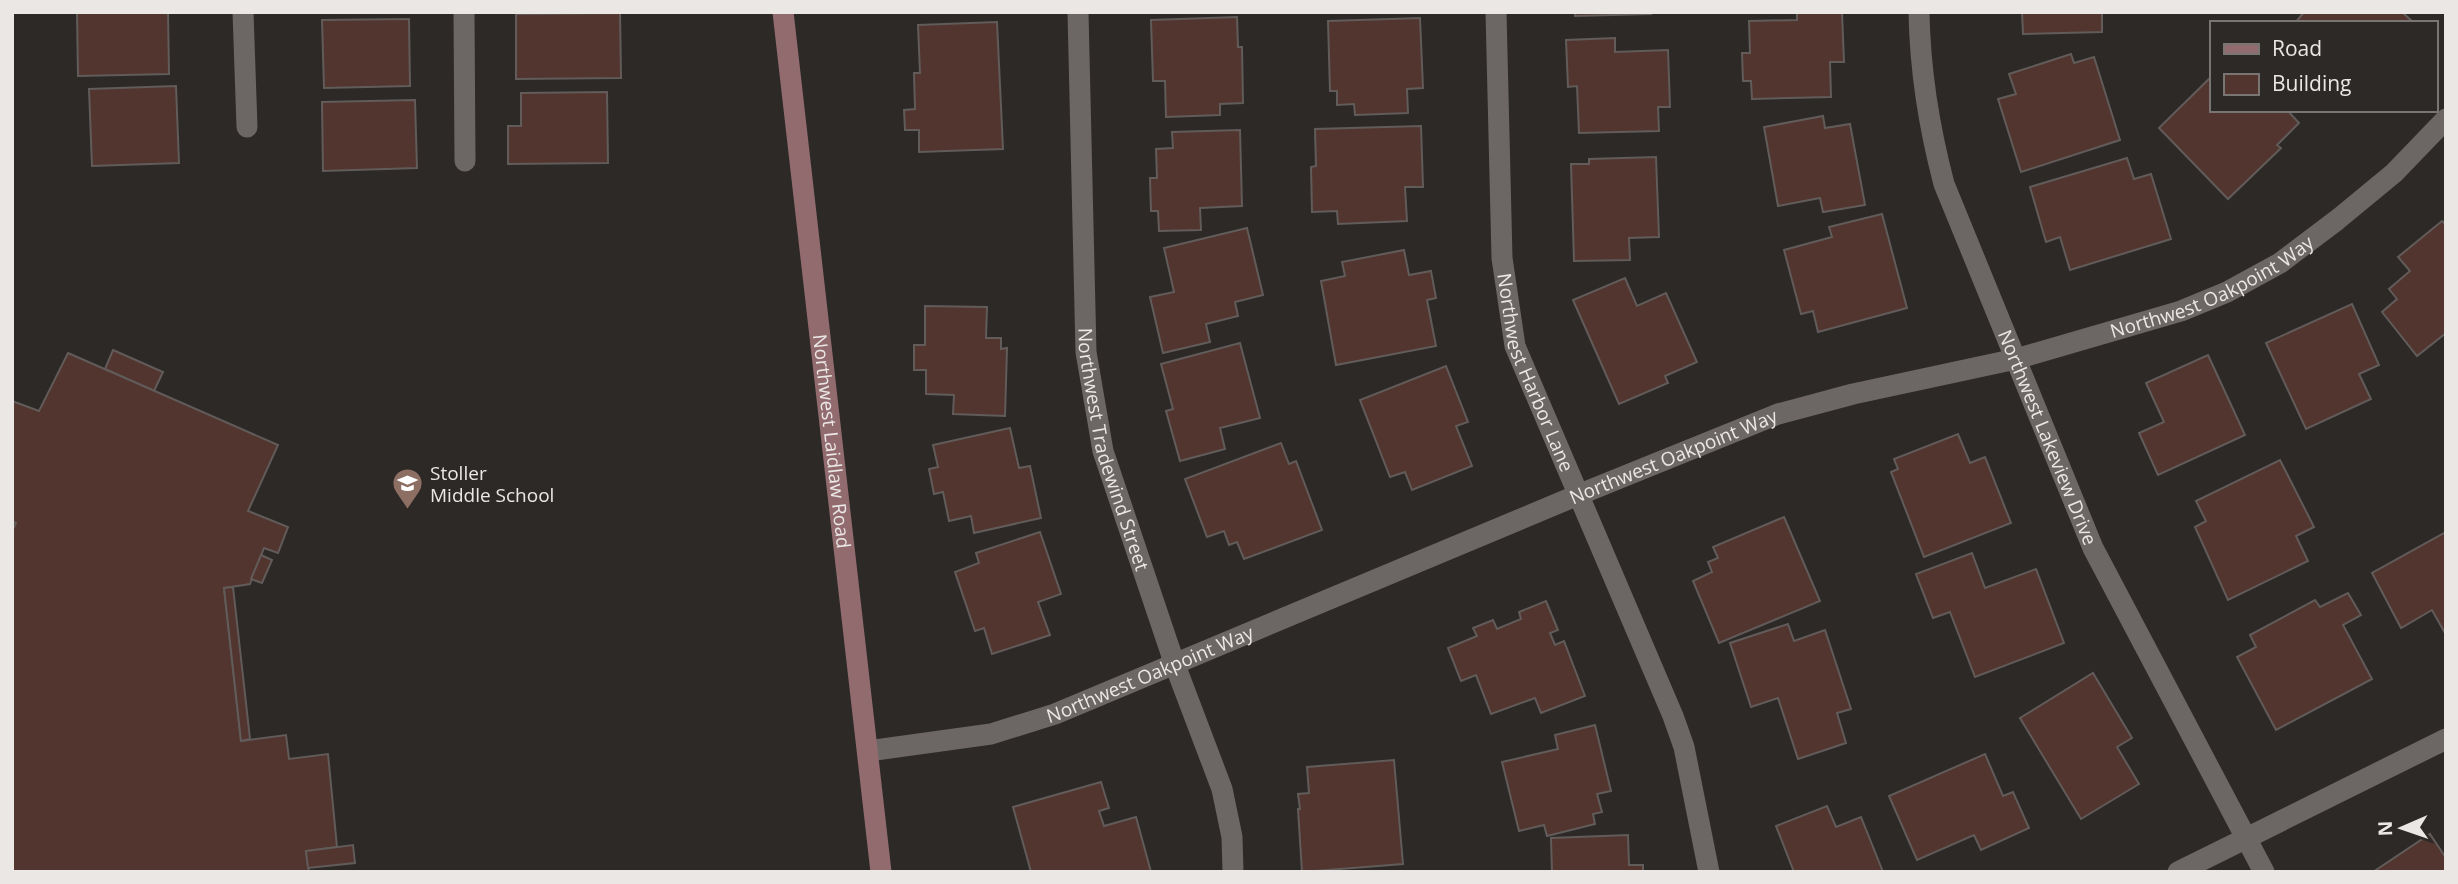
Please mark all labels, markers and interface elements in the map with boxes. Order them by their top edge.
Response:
legend [2210,21,2437,112]
text: Road [2272,34,2322,62]
text: Building [2272,69,2351,97]
street label: Northwest Oakpoint Way [2107,229,2319,344]
street label: Northwest Harbor Lane [1491,271,1580,476]
street label: Northwest Lakeview Drive [1992,326,2103,549]
street label: Northwest Tradewind Street [1072,328,1155,574]
street label: Northwest Laidlaw Road [807,333,857,550]
street label: Northwest Oakpoint Way [1565,402,1782,510]
place label: Stoller Middle School [430,460,554,508]
school or university icon: Stoller Middle School [390,467,424,511]
street label: Northwest Oakpoint Way [1043,619,1258,729]
north arrow [2367,793,2437,863]
text: N [2372,820,2398,837]

